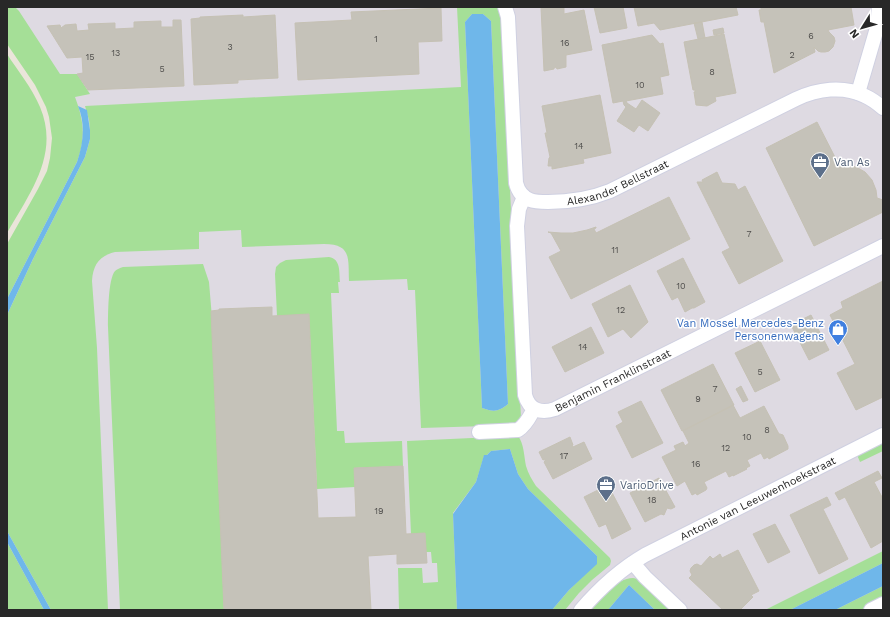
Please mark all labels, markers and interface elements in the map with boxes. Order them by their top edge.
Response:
north arrow [842,8,882,48]
text: N [847,27,862,41]
house number: 6 [808,31,814,41]
house number: 1 [374,34,378,44]
house number: 16 [561,38,569,48]
house number: 3 [227,42,233,52]
house number: 13 [112,48,120,58]
house number: 2 [789,50,795,60]
house number: 15 [86,52,94,62]
house number: 5 [159,64,165,74]
house number: 8 [709,67,715,77]
house number: 10 [635,80,645,90]
house number: 14 [574,141,584,151]
office icon: Van As [809,151,831,179]
place label: Van As [834,156,870,169]
street label: Alexander Bellstraat [566,157,671,208]
house number: 7 [746,229,752,239]
house number: 11 [611,245,619,255]
house number: 10 [676,281,686,291]
house number: 12 [617,305,625,315]
place label: Van Mossel Mercedes-Benz Personenwagens [677,317,824,343]
shop icon: Van Mossel Mercedes-Benz Personenwagens [827,318,849,346]
house number: 14 [578,342,588,352]
street label: Benjamin Franklinstraat [553,346,674,415]
house number: 5 [757,367,763,377]
house number: 7 [712,384,718,394]
house number: 9 [695,394,701,404]
house number: 8 [764,425,770,435]
house number: 10 [742,432,752,442]
house number: 12 [722,443,730,453]
house number: 17 [560,451,568,461]
street label: Antonie van Leeuwenhoekstraat [678,454,838,543]
house number: 16 [692,459,700,469]
office icon: VarioDrive [595,474,617,502]
place label: VarioDrive [620,479,674,492]
house number: 18 [647,495,657,505]
house number: 19 [374,506,384,516]

